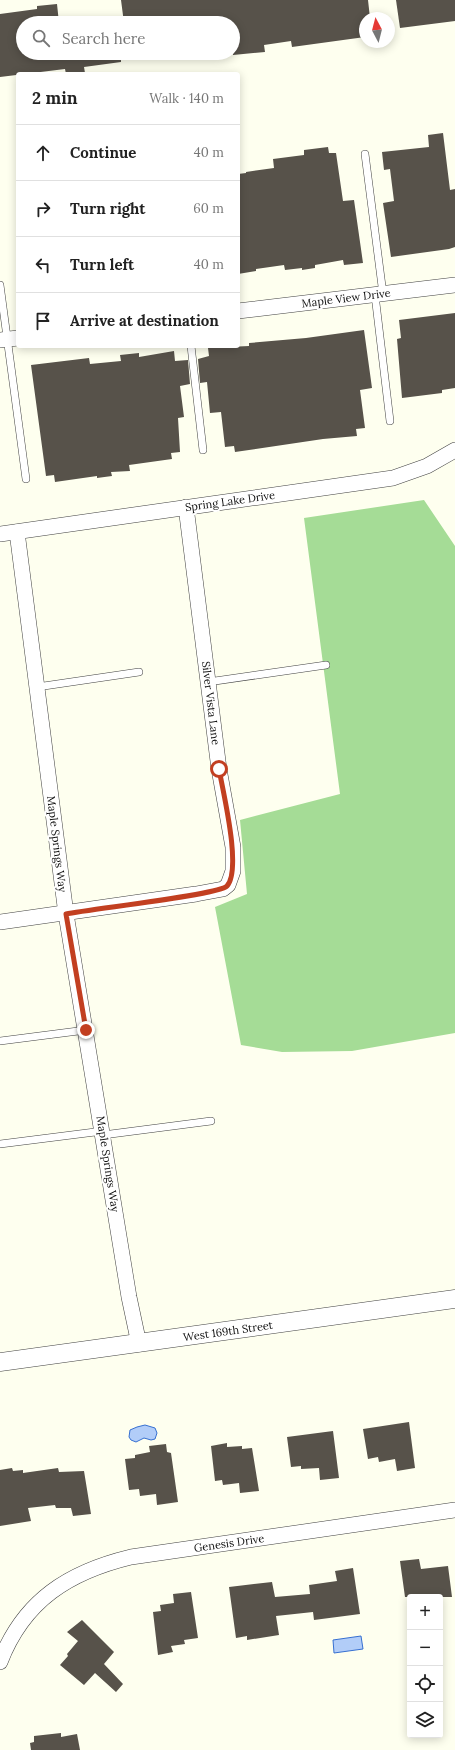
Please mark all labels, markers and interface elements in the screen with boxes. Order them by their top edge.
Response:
north arrow [359,12,395,48]
search box [16,16,240,60]
icon: search [30,27,52,49]
text: Search here [62,29,145,48]
text: 2 min [32,87,78,109]
text: Walk · 140 m [149,90,224,107]
icon: ahead [32,142,54,164]
text: Continue [70,143,136,162]
text: 40 m [194,144,224,161]
icon: right [32,198,54,220]
text: Turn right [70,199,146,218]
text: 60 m [193,200,224,217]
icon: left [32,254,54,276]
text: Turn left [70,255,134,274]
text: 40 m [194,256,224,273]
street label: Maple View Drive [301,286,391,310]
icon: arrive [32,310,54,332]
text: Arrive at destination [70,311,219,330]
street label: Spring Lake Drive [184,488,276,514]
street label: Silver Vista Lane [199,660,223,746]
route start [210,760,228,778]
street label: Maple Springs Way [44,795,70,893]
route end [77,1021,95,1039]
street label: Maple Springs Way [93,1115,123,1213]
street label: West 169th Street [182,1318,274,1344]
street label: Genesis Drive [193,1531,265,1555]
map controls [407,1594,443,1738]
button: + [407,1594,443,1630]
button: − [407,1630,443,1666]
button: locate [407,1666,443,1702]
button: layers [407,1702,443,1738]

